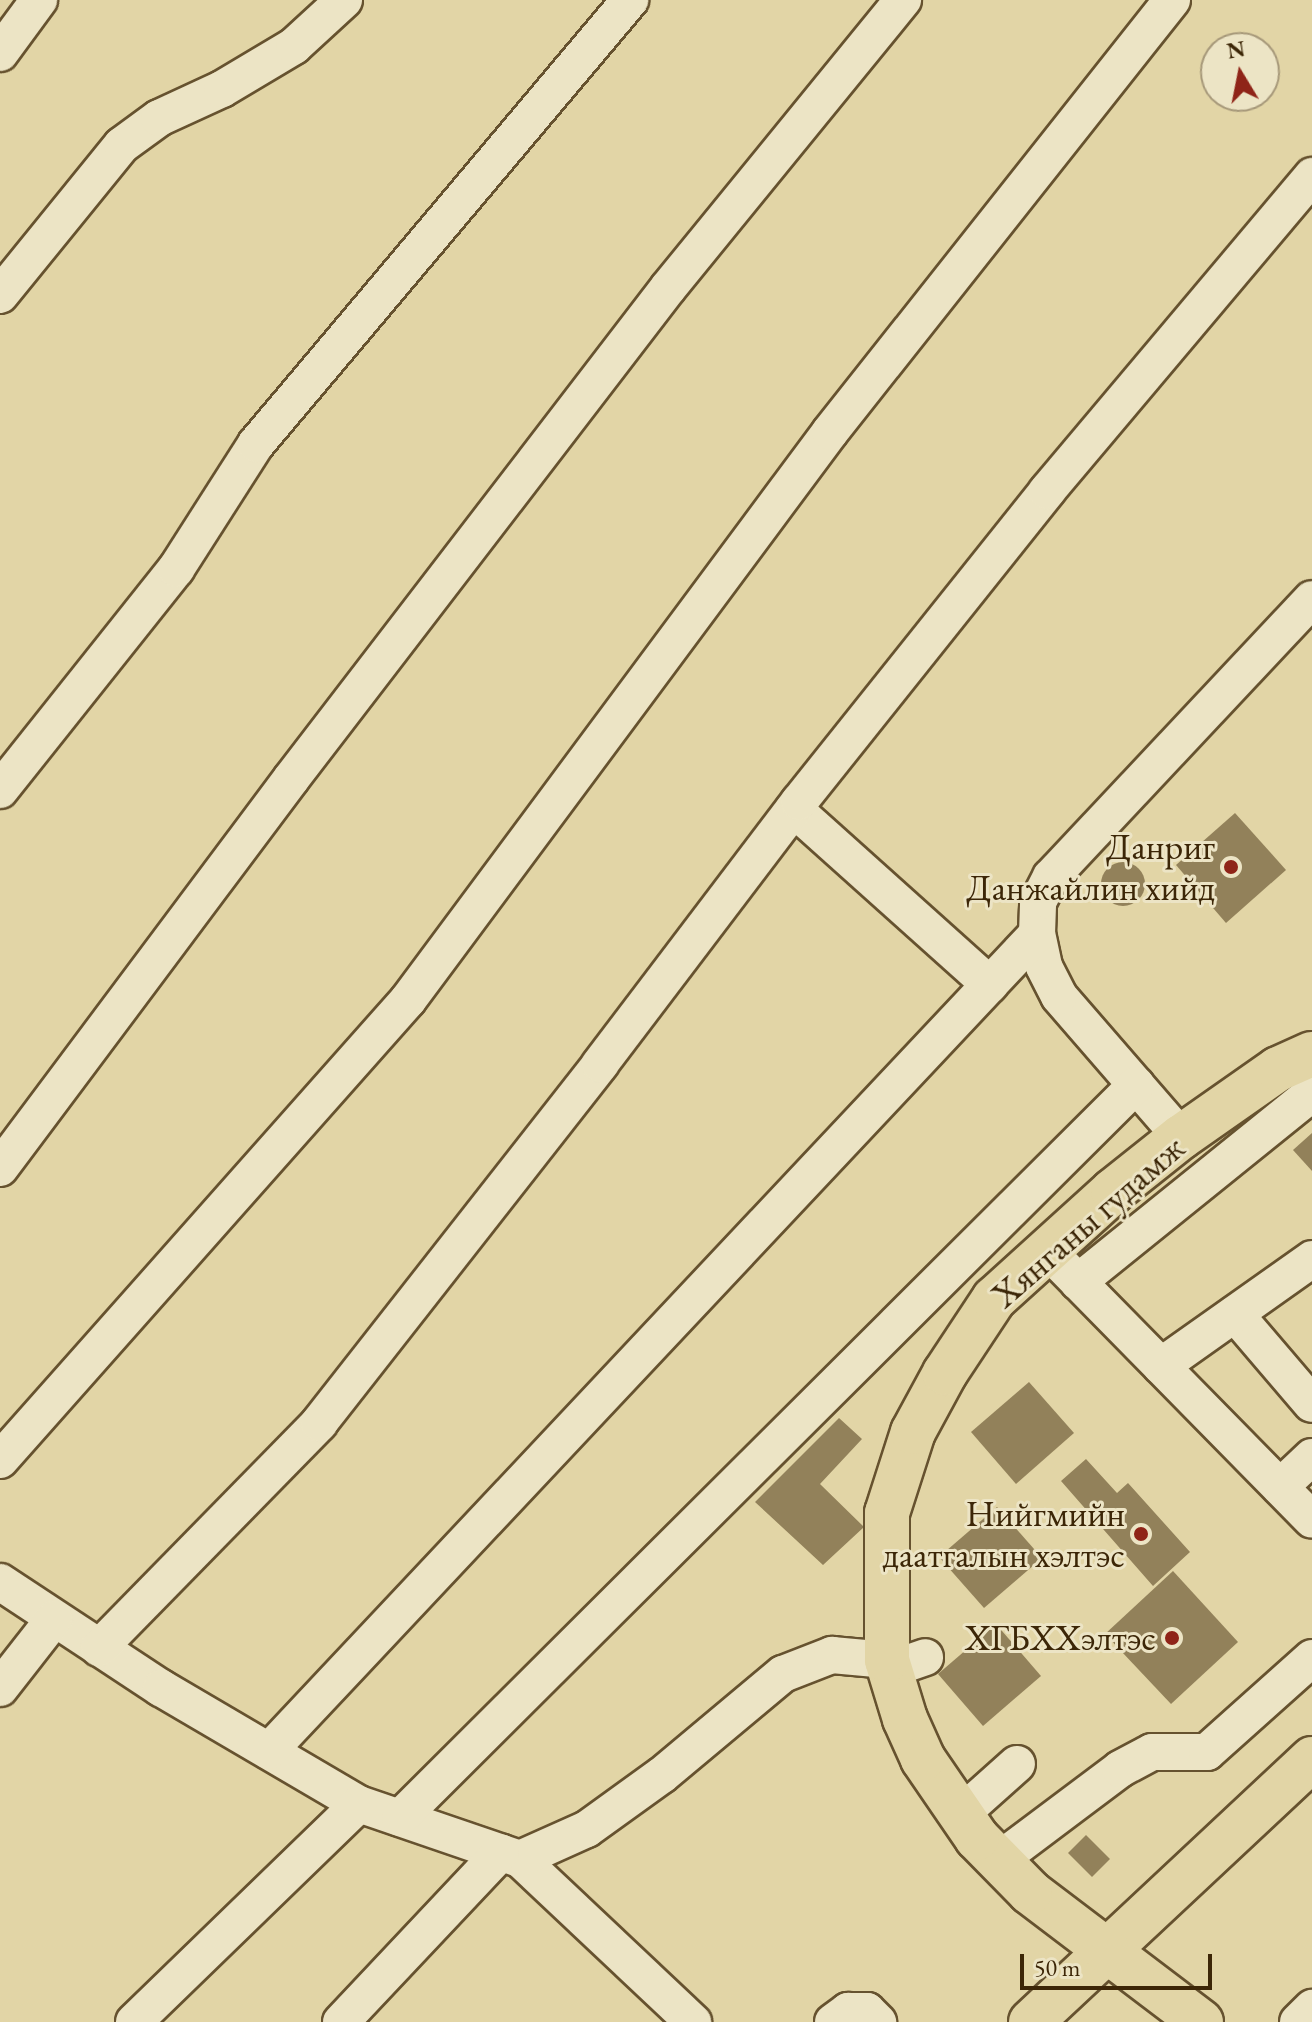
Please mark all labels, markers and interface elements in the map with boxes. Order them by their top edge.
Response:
north arrow [1200,32,1280,112]
text: N [1225,34,1247,66]
place label: Данриг Данжайлин хийд [966,824,1215,909]
marker: Данриг Данжайлин хийд [1222,858,1240,876]
street label: Хянганы гудамж [983,1125,1193,1317]
place label: Нийгмийн даатгалын хэлтэс [883,1491,1125,1576]
marker: Нийгмийн даатгалын хэлтэс [1132,1525,1150,1543]
place label: ХГБХХэлтэс [965,1616,1156,1660]
marker: ХГБХХэлтэс [1163,1629,1181,1647]
scale bar [1024,1938,1216,1988]
text: 50 m [1034,1952,1081,1983]

